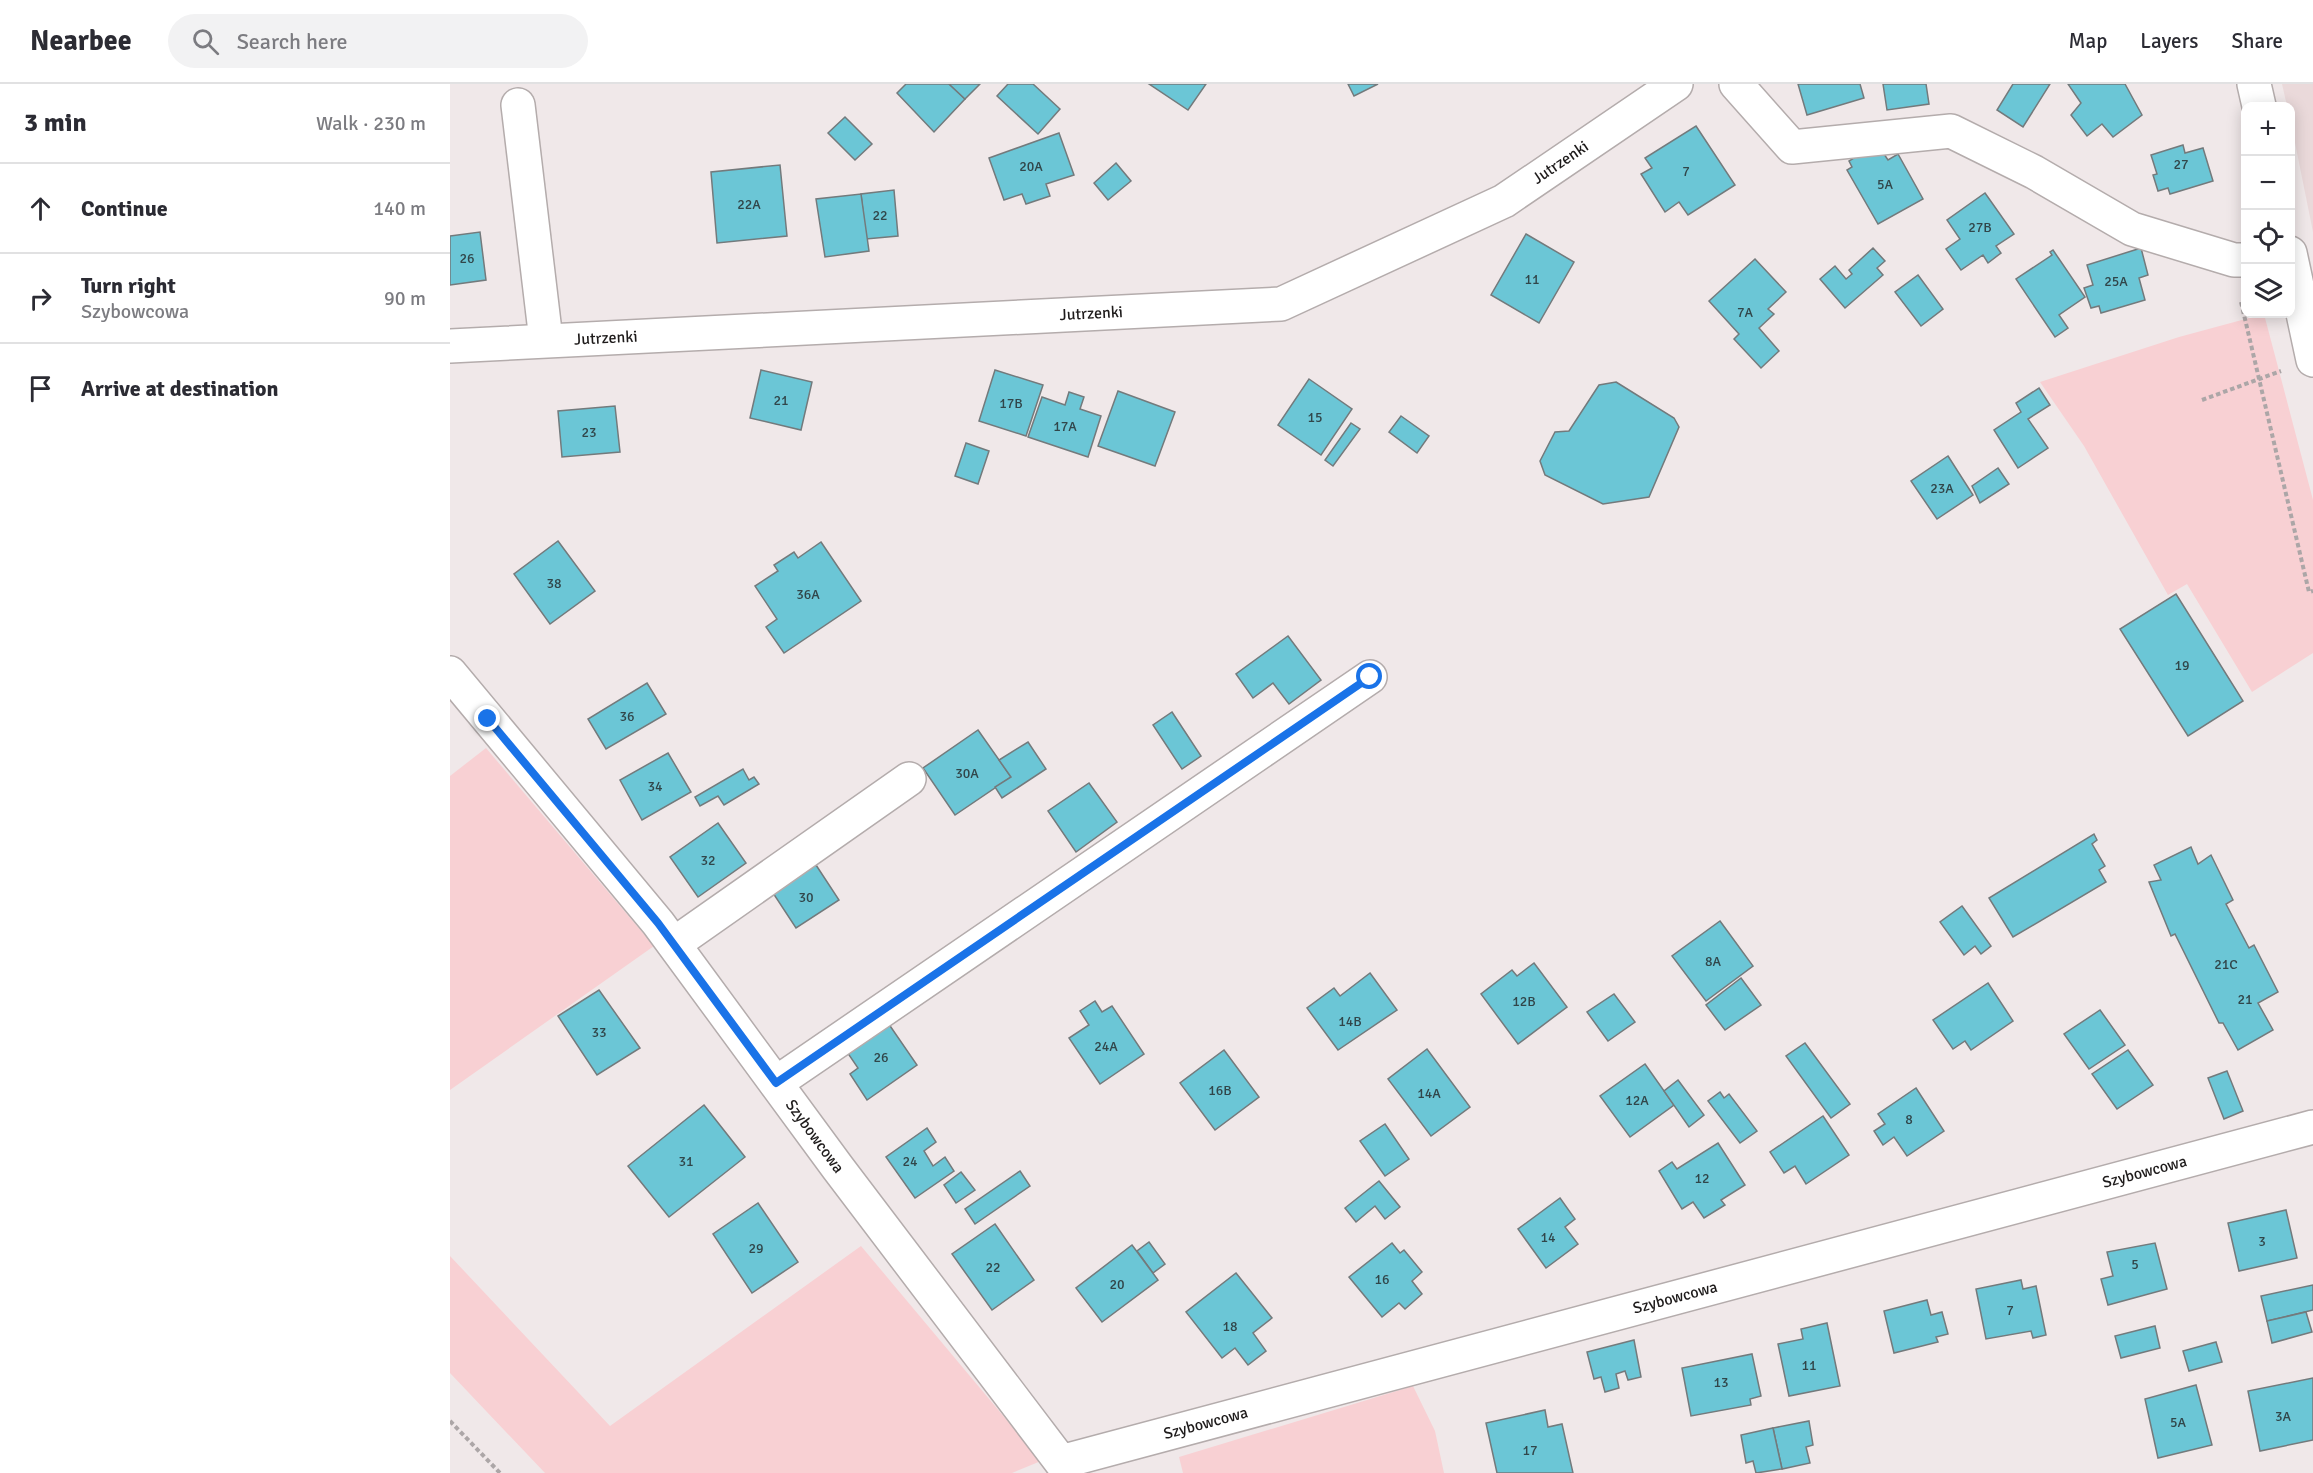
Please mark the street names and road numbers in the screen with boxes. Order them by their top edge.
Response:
street label: Jutrzenki [1529,136,1592,189]
street label: Jutrzenki [1059,302,1123,325]
street label: Jutrzenki [574,327,638,350]
street label: Szybowcowa [781,1096,848,1177]
street label: Szybowcowa [2100,1151,2189,1193]
street label: Szybowcowa [1631,1277,1720,1319]
street label: Szybowcowa [1161,1402,1250,1444]

